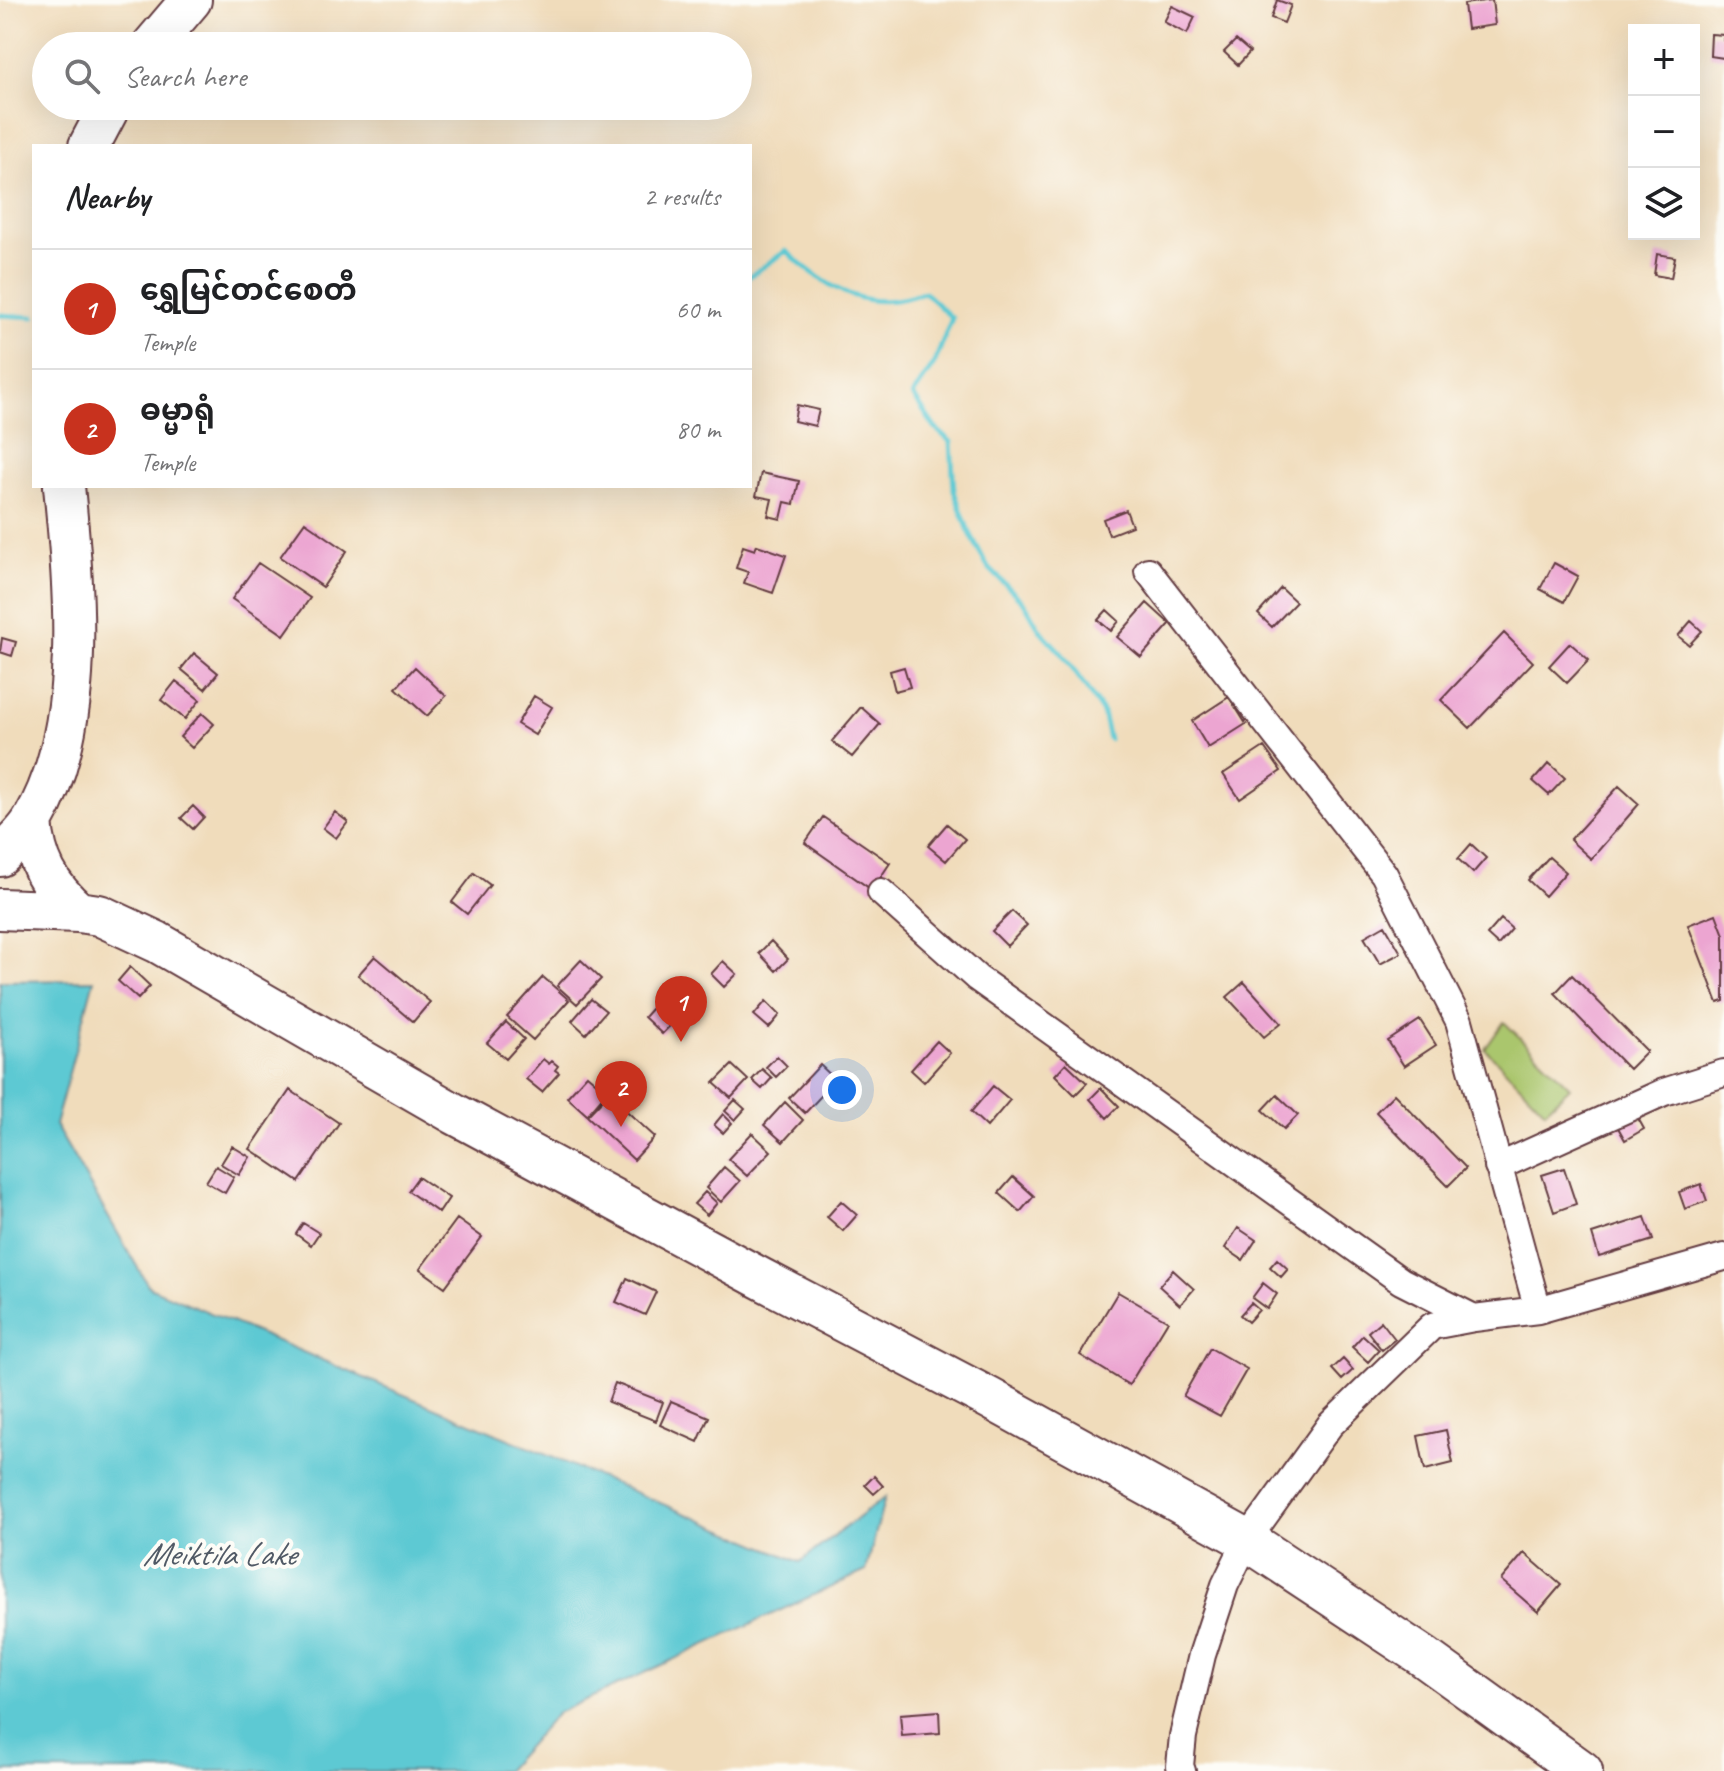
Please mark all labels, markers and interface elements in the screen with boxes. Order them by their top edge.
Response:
map controls [1628,24,1700,240]
button: + [1628,24,1700,96]
search box [32,32,752,120]
icon: search [60,54,104,98]
text: Search here [124,57,246,95]
button: − [1628,96,1700,168]
button: layers [1628,168,1700,240]
text: Nearby [64,175,150,218]
text: 2 results [644,180,720,213]
text: ရွှေမြင်တင်စေတီ [140,271,357,309]
text: 1 [84,293,96,326]
text: 60 m [676,293,720,326]
text: Temple [140,326,195,359]
text: ဓမ္မာရုံ [140,391,215,429]
text: 2 [84,413,96,446]
text: 80 m [676,413,720,446]
text: Temple [140,446,195,479]
pin: 1 [655,976,707,1042]
pin: 2 [595,1061,647,1127]
your location [822,1070,862,1110]
water label: Meiktila Lake [143,1532,300,1575]

